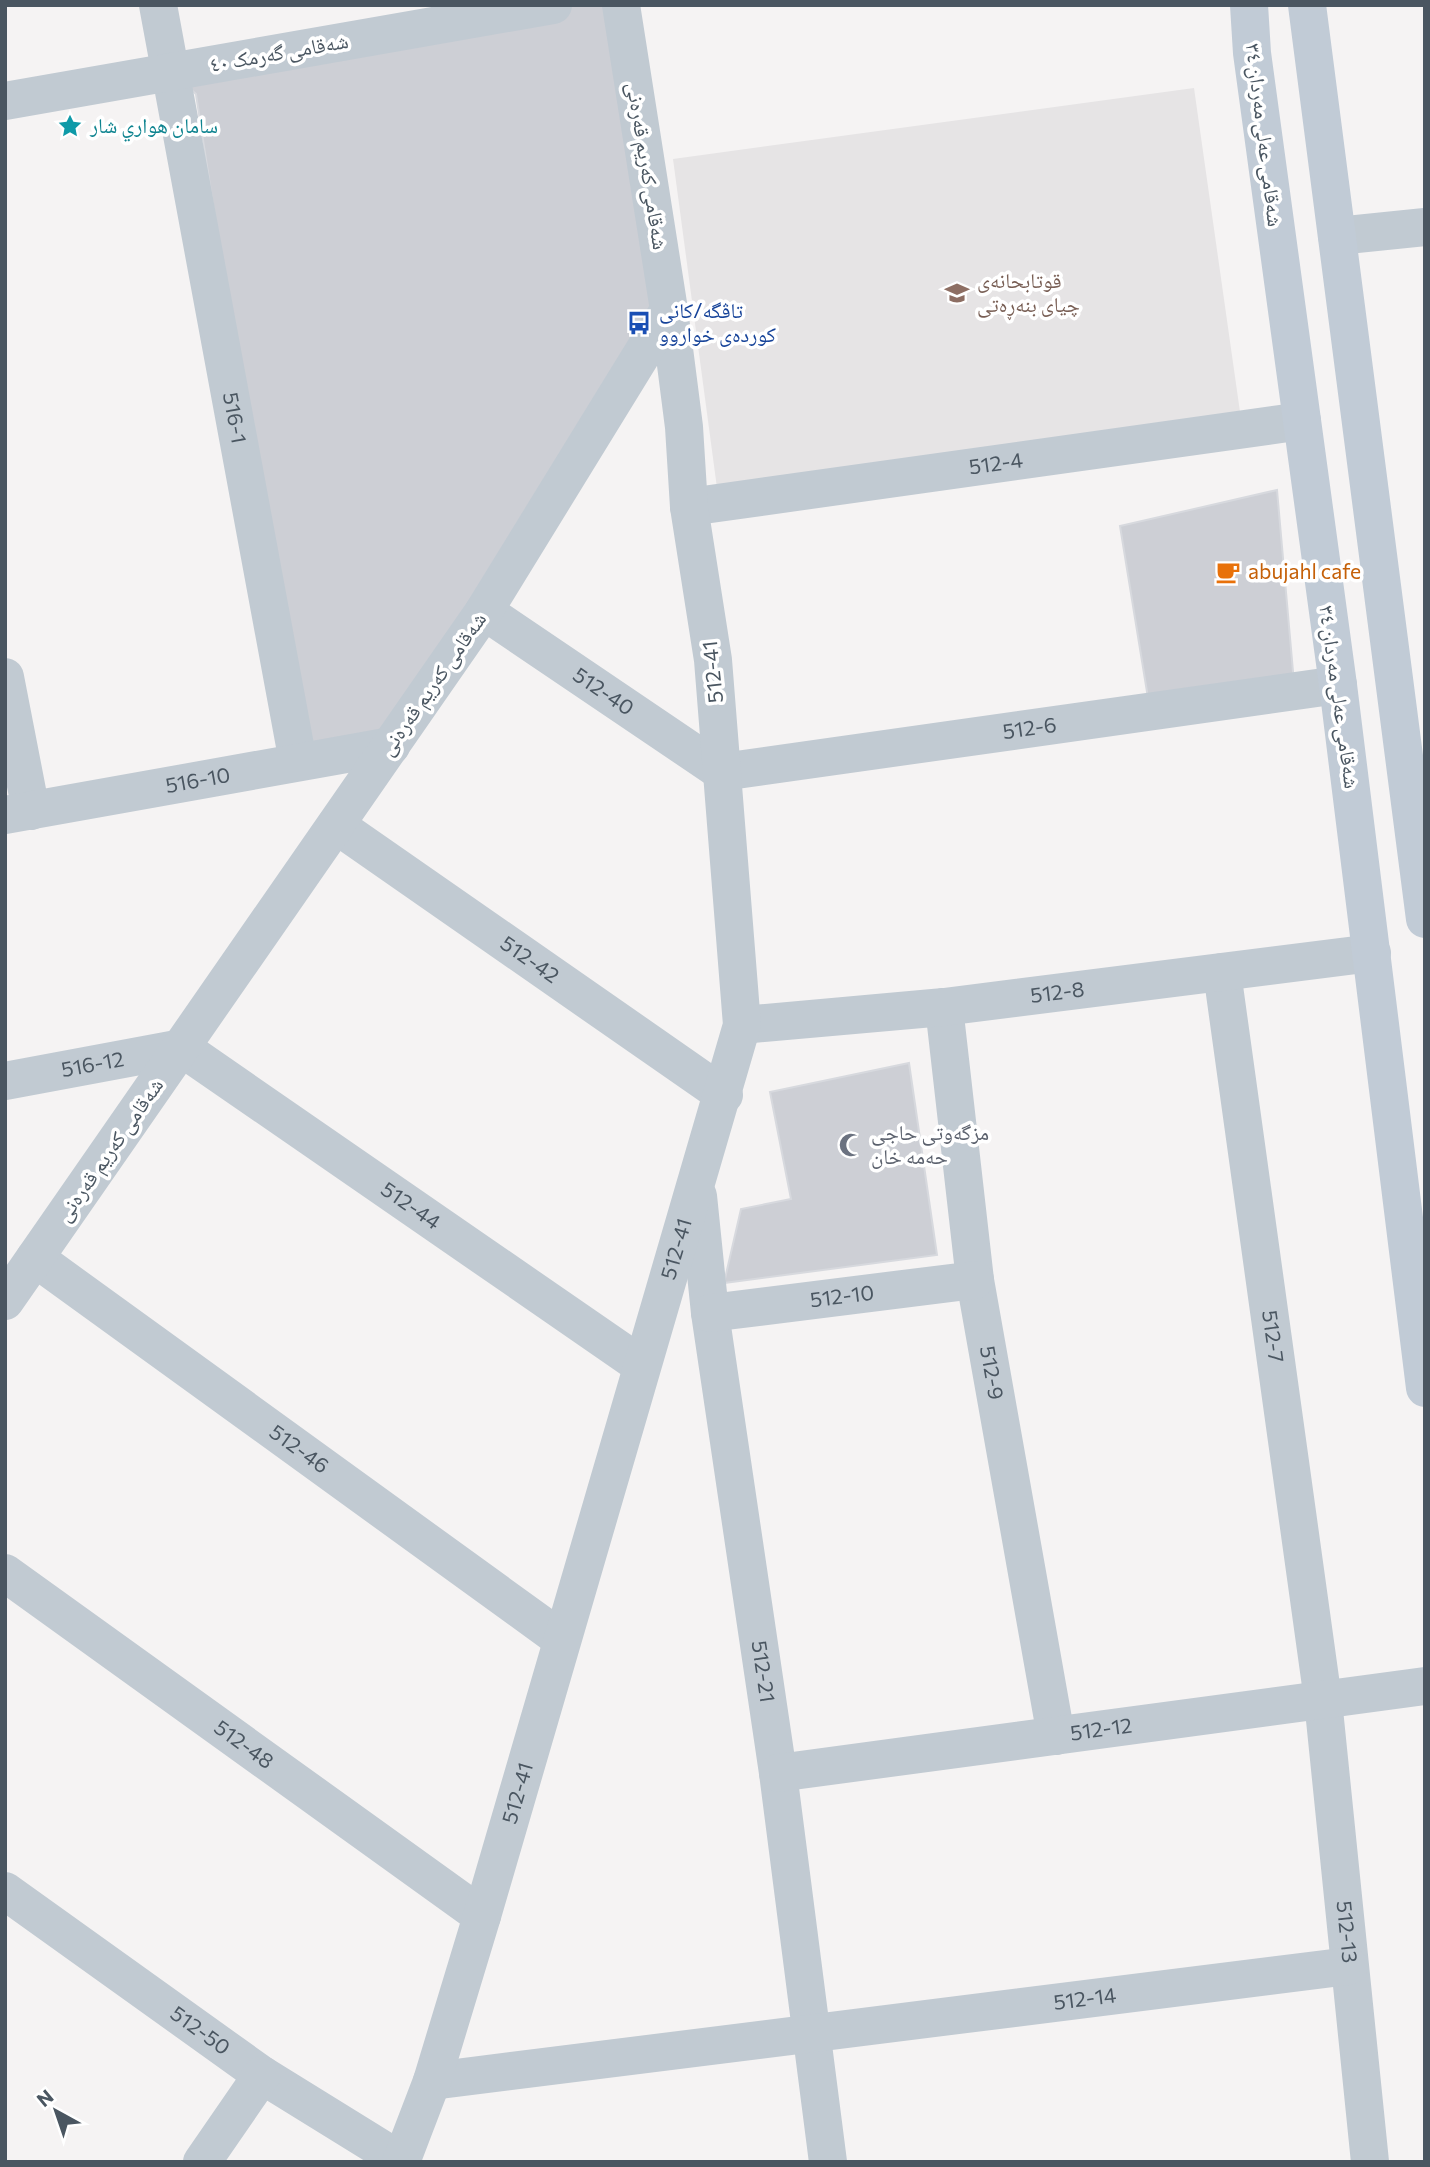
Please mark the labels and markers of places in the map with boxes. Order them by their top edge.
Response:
place icon: سامان هواري شار [56,112,84,140]
place label: سامان هواري شار [89,112,218,142]
place label: قوتابحانەی چیای بنەڕەتی [977,267,1080,321]
school or university icon: قوتابحانەی چیای بنەڕەتی [943,279,971,307]
place label: تاڤگە/کانی کوردەی خواروو [659,297,776,347]
bus stop icon: تاڤگە/کانی کوردەی خواروو [625,309,653,337]
cafe icon: abujahl cafe [1214,558,1242,586]
place label: abujahl cafe [1248,558,1361,583]
place label: مزگەوتی حاجی حەمە خان [871,1119,989,1169]
mosque icon: مزگەوتی حاجی حەمە خان [837,1131,865,1159]

